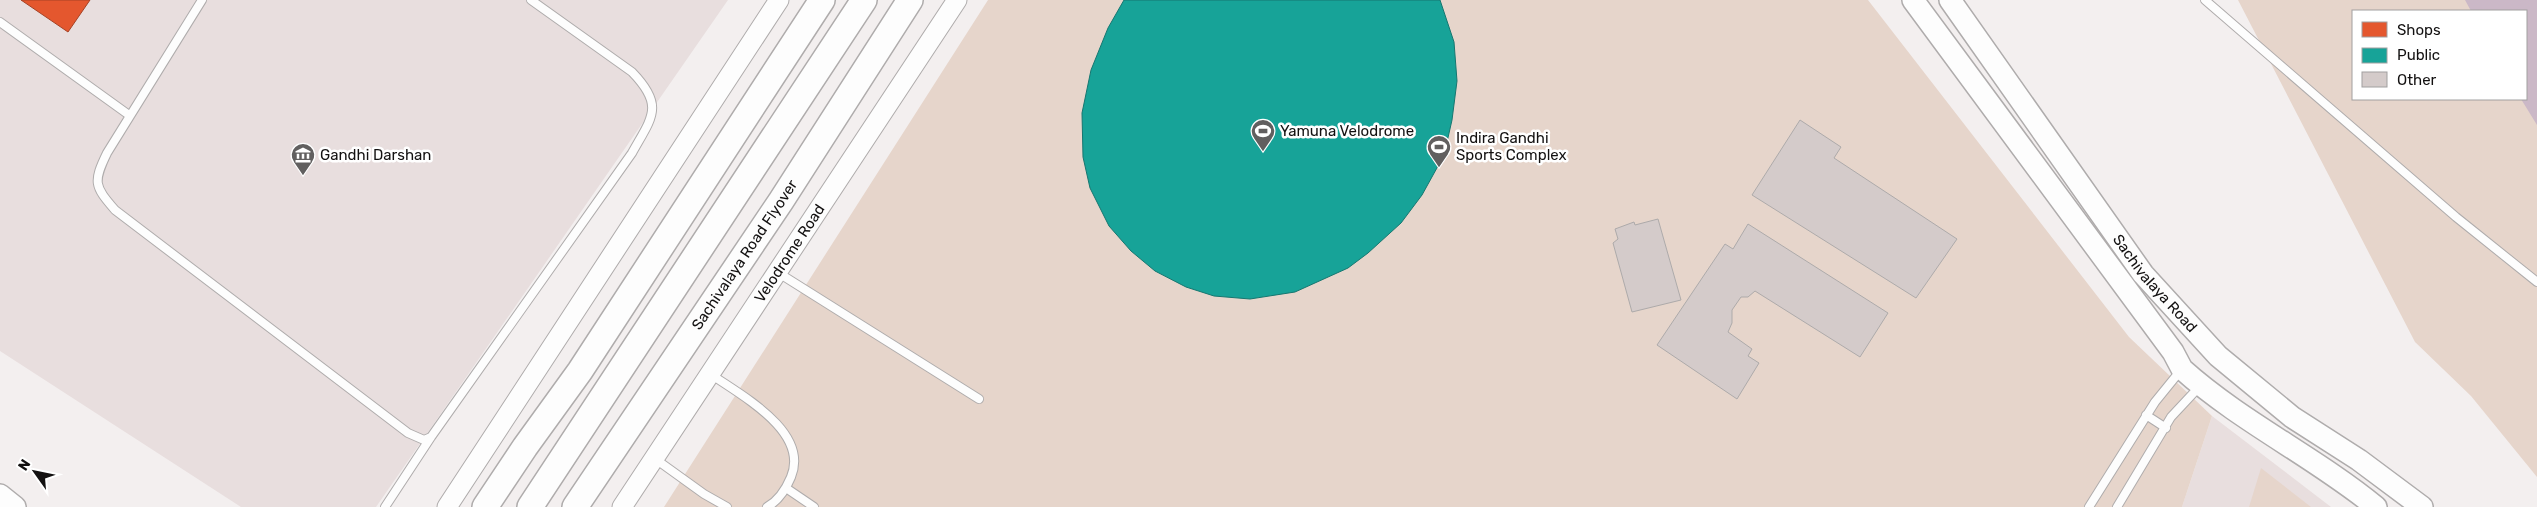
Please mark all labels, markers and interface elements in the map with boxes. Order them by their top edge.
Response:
legend [2352,10,2527,100]
text: Shops [2397,21,2441,39]
text: Public [2397,46,2440,64]
text: Other [2397,71,2437,89]
sports icon: Yamuna Velodrome [1250,118,1276,152]
place label: Yamuna Velodrome [1280,122,1414,140]
place label: Indira Gandhi Sports Complex [1456,129,1567,164]
sports icon: Indira Gandhi Sports Complex [1426,134,1452,168]
museum icon: Gandhi Darshan [290,142,316,176]
place label: Gandhi Darshan [320,146,431,164]
street label: Sachivalaya Road Flyover [688,176,801,333]
street label: Velodrome Road [751,201,828,306]
street label: Sachivalaya Road [2109,231,2201,336]
north arrow [10,447,60,497]
text: N [15,456,34,474]

